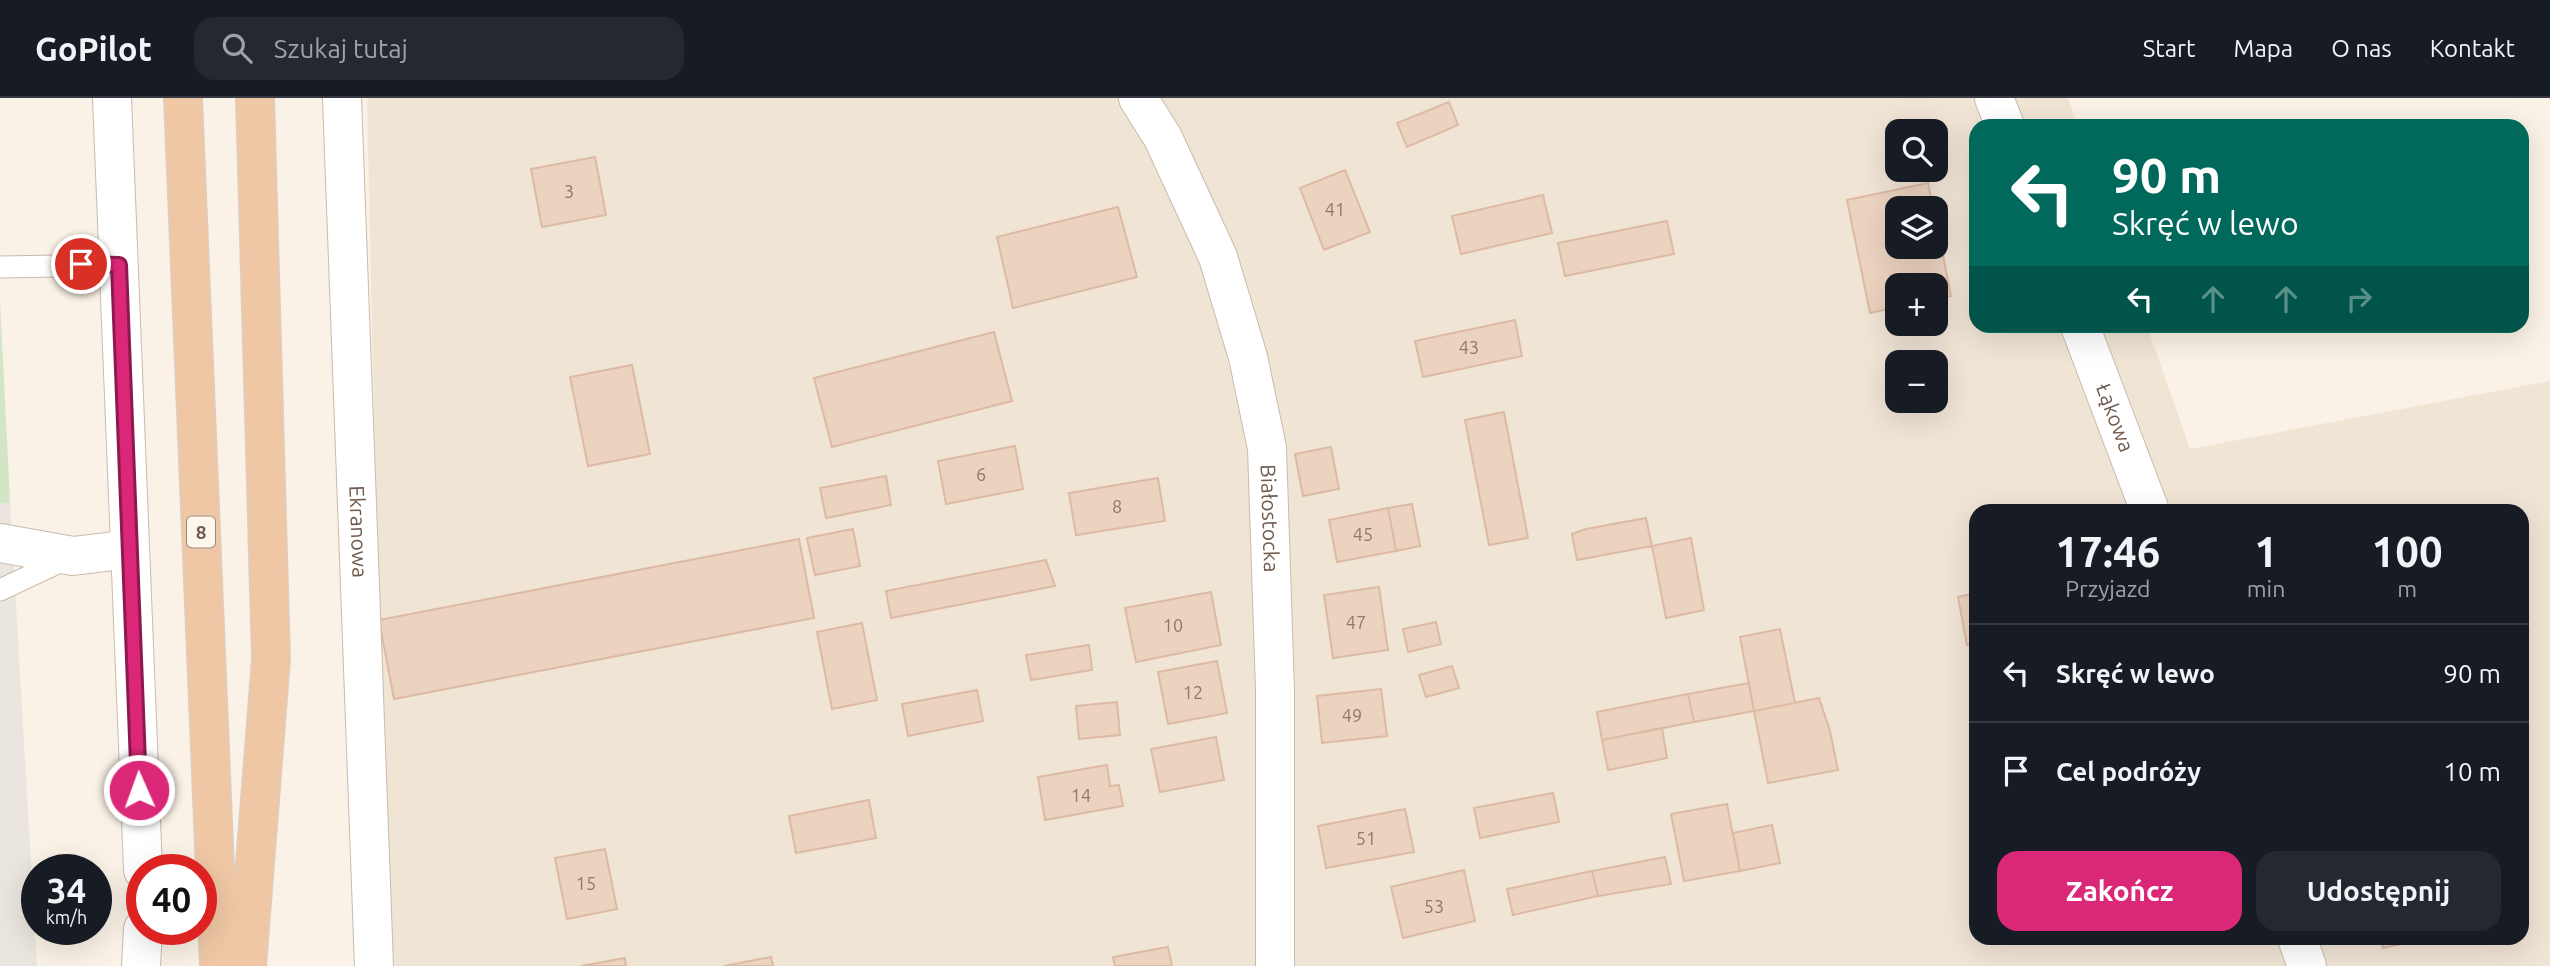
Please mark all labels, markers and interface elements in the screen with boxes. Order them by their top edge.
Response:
search box [194,17,684,80]
icon: search [218,29,256,67]
text: GoPilot [35,30,152,67]
text: Szukaj tutaj [274,34,408,63]
text: Start [2143,35,2196,62]
text: Mapa [2234,35,2293,62]
text: O nas [2331,35,2392,62]
text: Kontakt [2430,35,2515,62]
map controls [1885,119,1948,413]
button: search [1885,119,1948,182]
icon: left [1997,147,2088,238]
text: 90 m [2112,147,2221,202]
house number: 3 [564,181,574,201]
button: layers [1885,196,1948,259]
house number: 41 [1325,199,1345,219]
text: Skręć w lewo [2112,205,2299,241]
pin [51,234,111,294]
icon: arrive [62,245,100,283]
button: + [1885,273,1948,336]
icon: left [2121,280,2159,318]
icon: ahead [2194,280,2232,318]
icon: ahead [2267,280,2305,318]
icon: right [2340,280,2378,318]
house number: 43 [1459,337,1479,357]
button: − [1885,350,1948,413]
street label: Łąkowa [2092,380,2139,455]
house number: 6 [976,464,986,484]
street label: Białostocka [1257,464,1284,573]
street label: Ekranowa [345,485,373,578]
house number: 8 [1112,496,1122,516]
road number: 8 [187,516,215,547]
house number: 45 [1353,524,1373,544]
text: 17:46 [2055,528,2160,575]
text: 1 [2254,528,2278,575]
text: 100 [2372,528,2443,575]
text: Przyjazd [2065,576,2151,601]
text: min [2247,576,2285,601]
text: m [2397,576,2417,601]
house number: 47 [1346,612,1366,632]
house number: 10 [1163,615,1183,635]
icon: left [1997,654,2035,692]
text: Skręć w lewo [2056,659,2215,688]
text: 90 m [2443,659,2501,688]
house number: 12 [1183,682,1203,702]
house number: 49 [1342,705,1362,725]
icon: arrive [1997,752,2035,790]
position arrow [102,753,176,827]
text: Cel podróży [2056,757,2201,786]
text: 10 m [2443,757,2501,786]
house number: 14 [1071,785,1091,805]
house number: 51 [1356,828,1376,848]
button: Zakończ [1997,851,2242,931]
button: Udostępnij [2256,851,2501,931]
speed limit sign: 40 [126,854,217,945]
text: 34 [47,870,86,910]
house number: 15 [576,873,596,893]
house number: 53 [1424,896,1444,916]
text: km/h [46,907,87,927]

